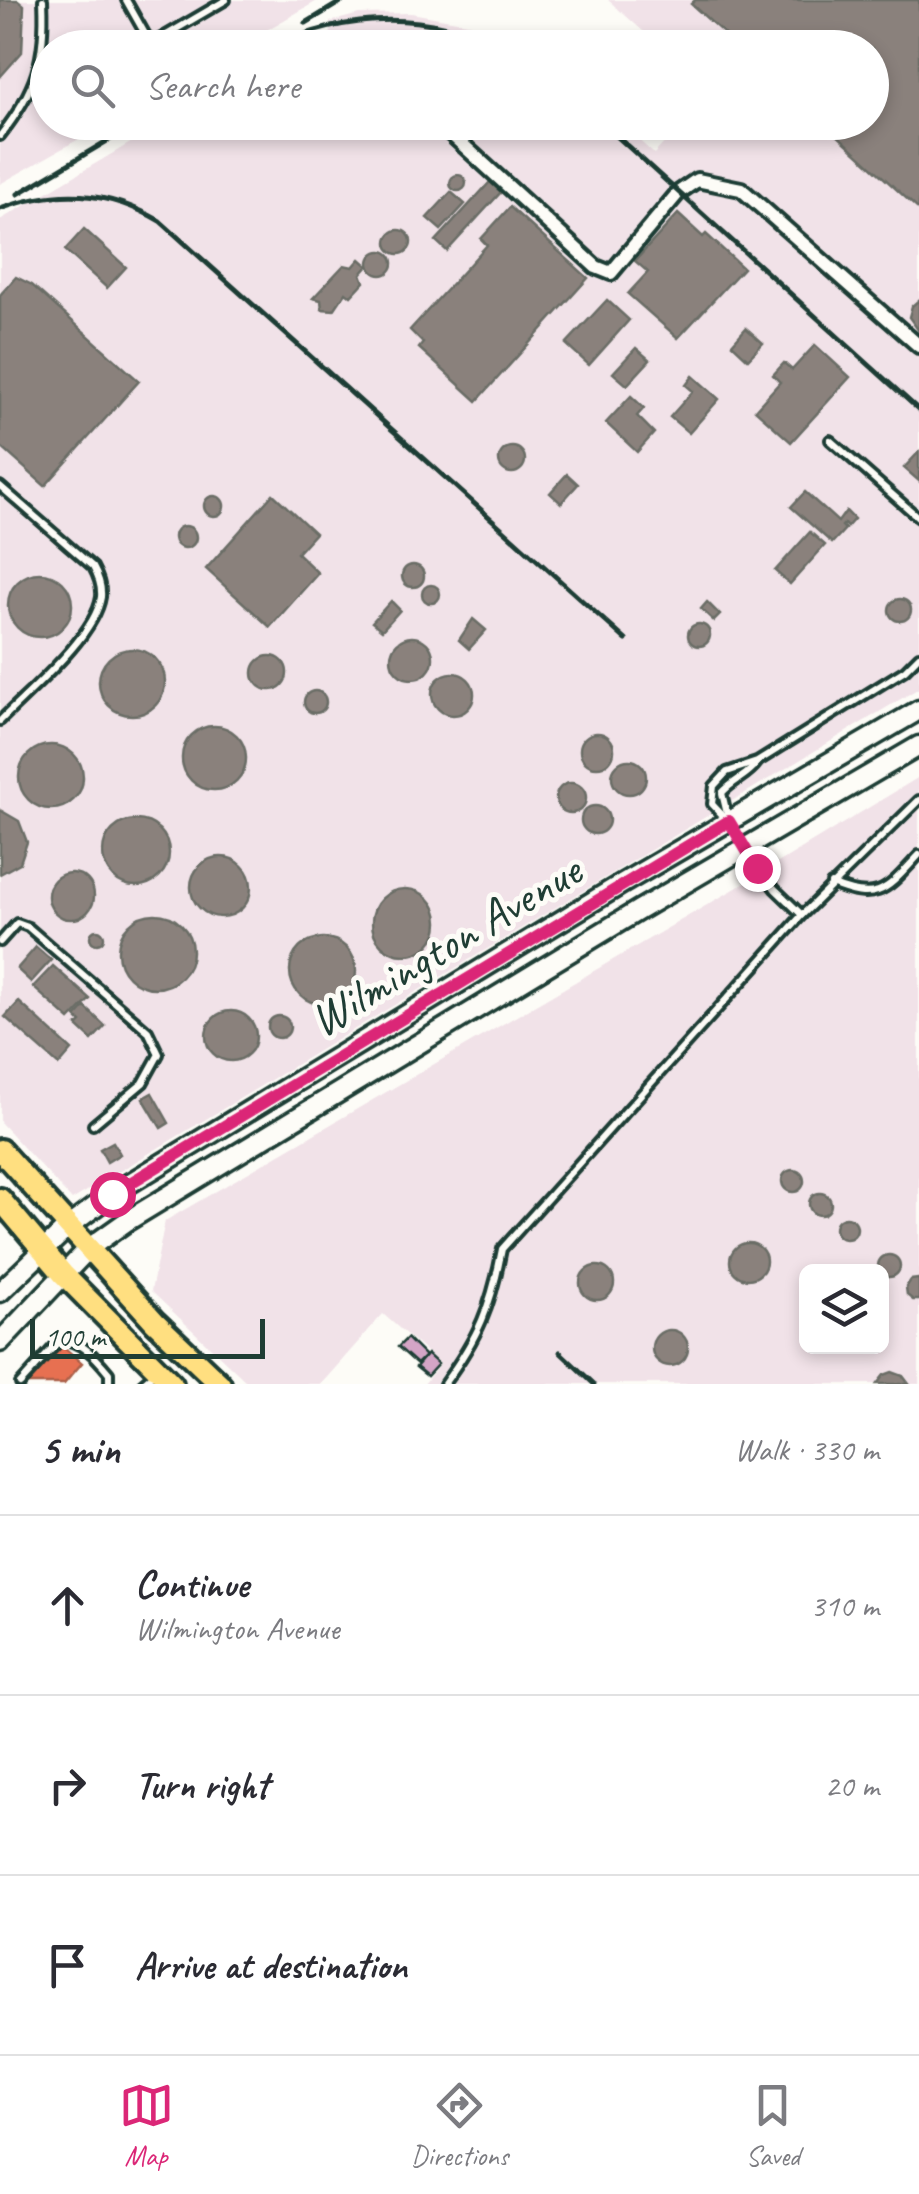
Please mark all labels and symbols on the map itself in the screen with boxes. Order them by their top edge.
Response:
street label: Wilmington Avenue [298,839,595,1050]
route end [735,846,781,892]
route start [90,1172,136,1218]
scale bar [30,1314,265,1358]

